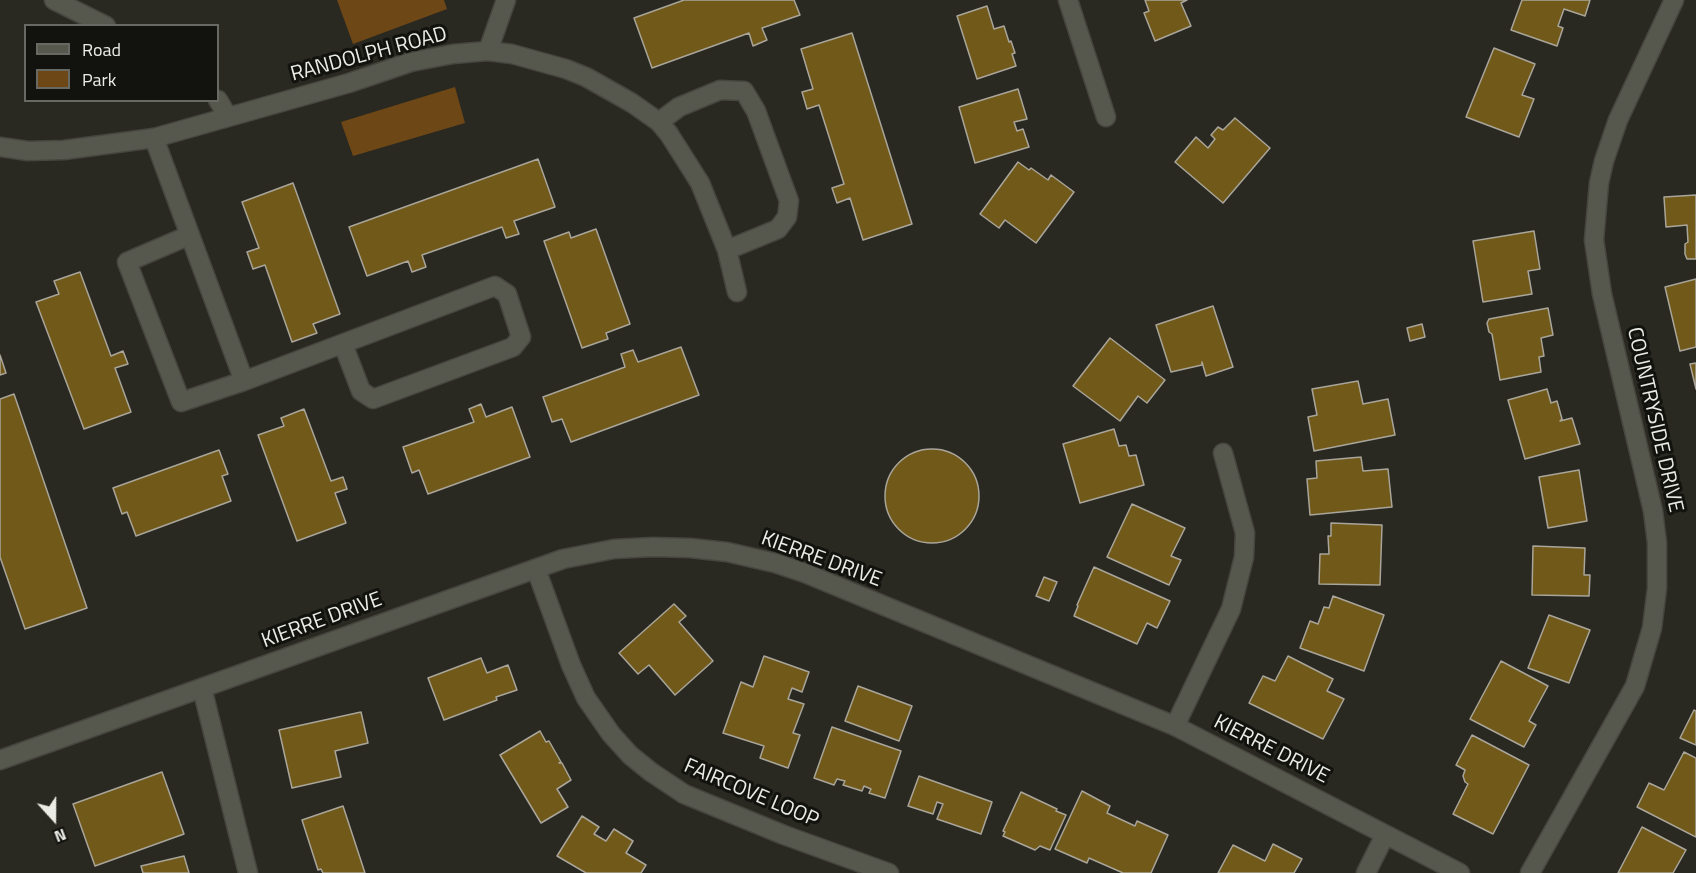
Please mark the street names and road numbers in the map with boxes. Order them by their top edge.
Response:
street label: RANDOLPH ROAD [288,22,450,88]
street label: COUNTRYSIDE DRIVE [1620,325,1688,515]
street label: KIERRE DRIVE [757,527,885,593]
street label: KIERRE DRIVE [258,588,386,654]
street label: KIERRE DRIVE [1209,710,1333,790]
street label: FAIRCOVE LOOP [680,754,822,834]

